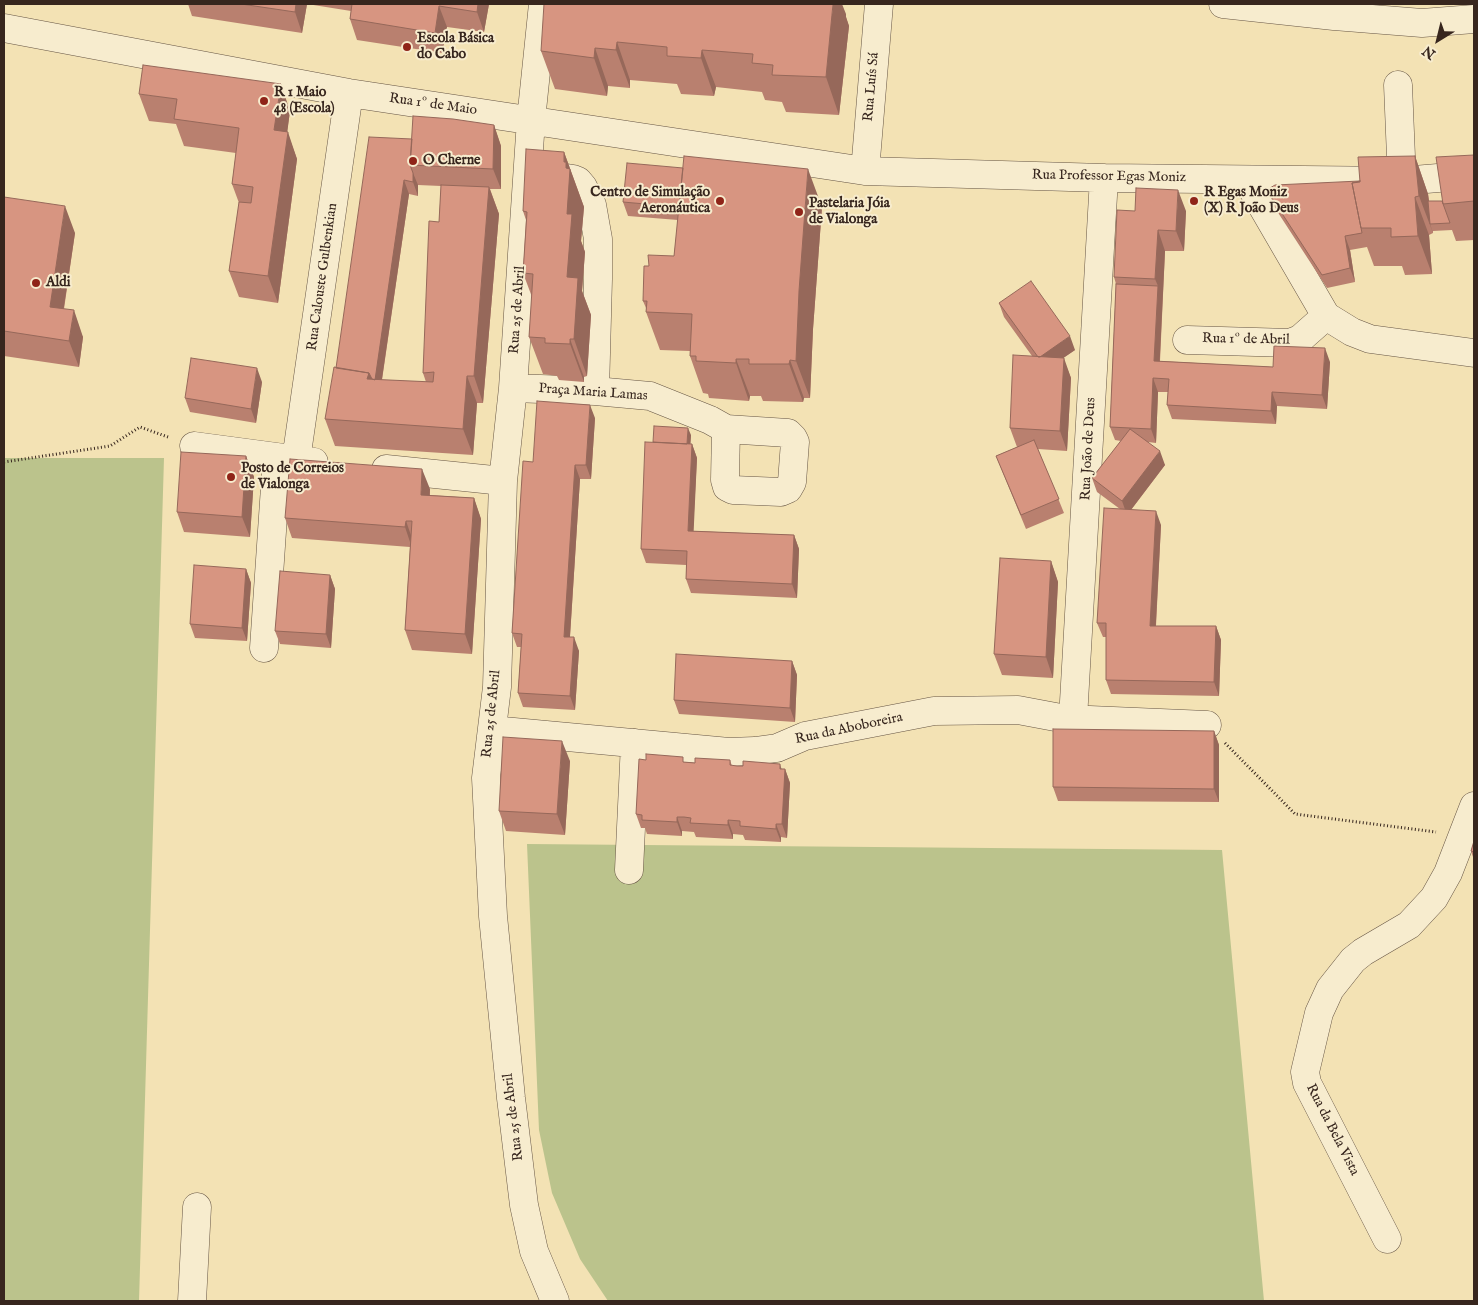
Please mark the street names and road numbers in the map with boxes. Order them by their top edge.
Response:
street label: Rua Luís Sá [861,52,883,122]
street label: Rua 1º de Maio [388,91,478,119]
street label: Rua Professor Egas Moniz [1032,167,1186,187]
street label: Rua Calouste Gulbenkian [304,202,342,352]
street label: Rua 25 de Abril [507,265,529,355]
street label: Rua 1º de Abril [1202,331,1290,349]
street label: Praça Maria Lamas [538,381,648,405]
street label: Rua João de Deus [1078,397,1100,501]
street label: Rua 25 de Abril [479,669,505,759]
street label: Rua da Aboboreira [794,709,904,749]
street label: Rua 25 de Abril [500,1072,528,1162]
street label: Rua da Bela Vista [1302,1081,1362,1179]

